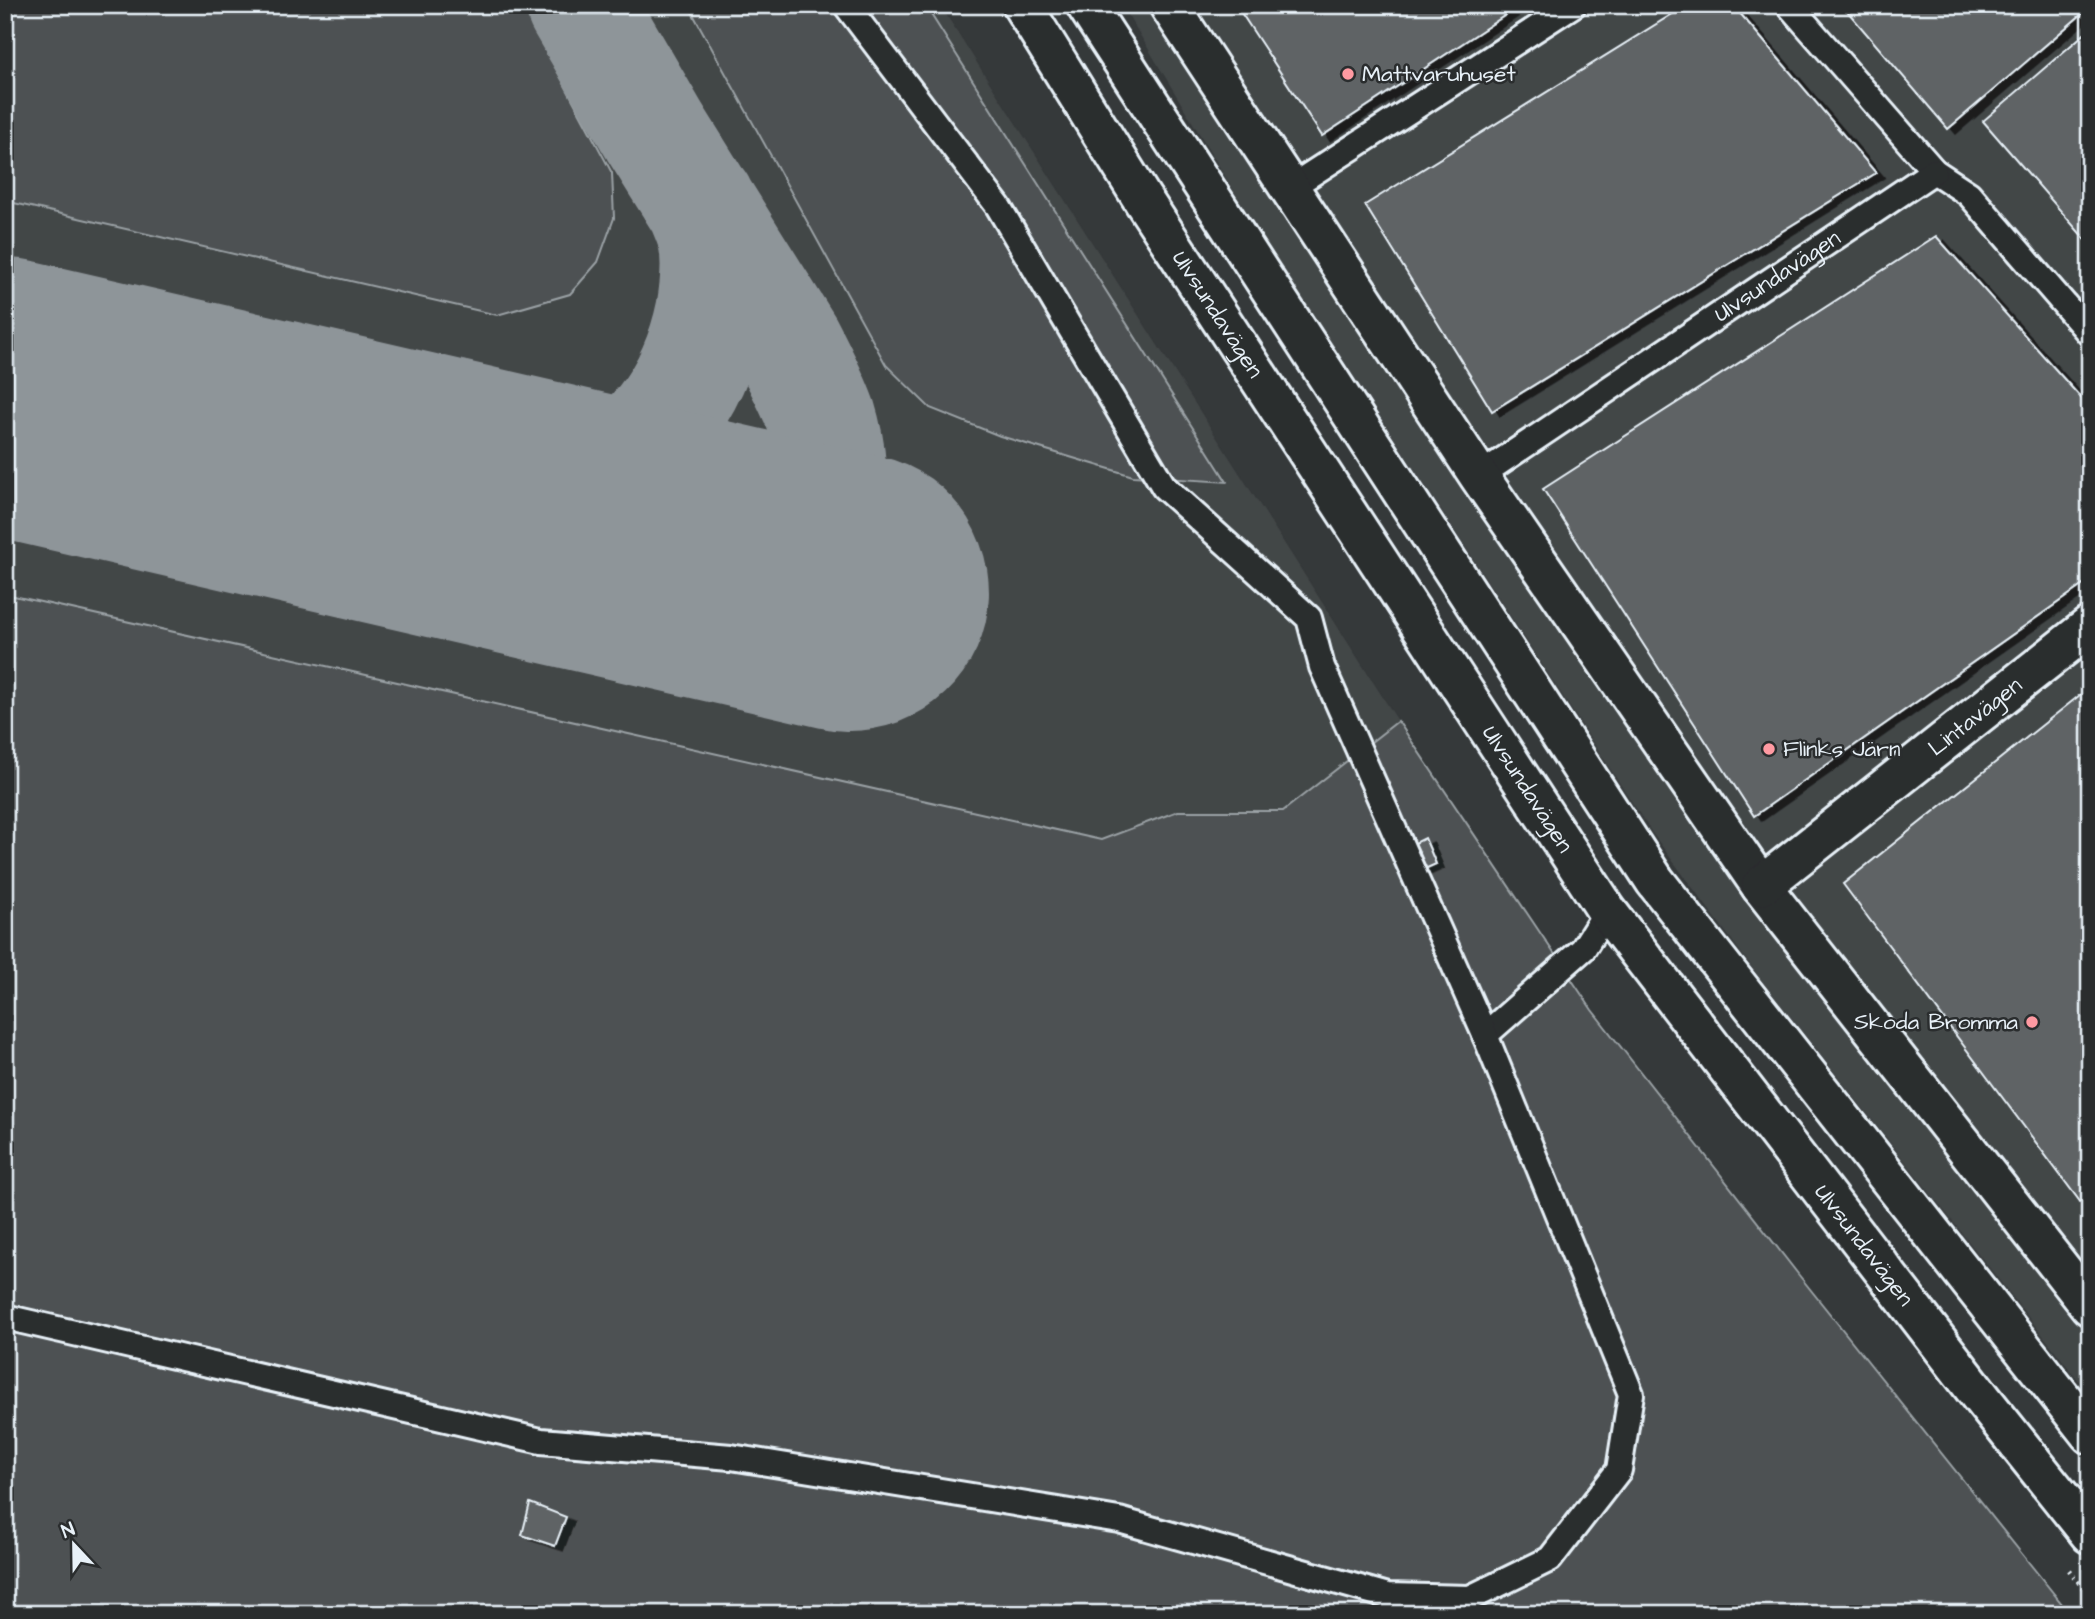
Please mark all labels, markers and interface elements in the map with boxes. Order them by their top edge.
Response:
place label: Mattvaruhuset [1362,58,1516,90]
marker: Mattvaruhuset [1340,66,1356,82]
street label: Ulvsundavägen [1708,222,1847,330]
street label: Ulvsundavägen [1164,244,1271,384]
street label: Lintavägen [1922,670,2029,764]
street label: Ulvsundavägen [1474,719,1581,859]
place label: Flinks Järn [1783,733,1900,765]
marker: Flinks Järn [1761,741,1777,757]
place label: Skoda Bromma [1854,1006,2018,1038]
marker: Skoda Bromma [2024,1014,2040,1030]
street label: Ulvsundavägen [1807,1177,1921,1313]
north arrow [38,1510,108,1580]
text: N [58,1516,79,1545]

